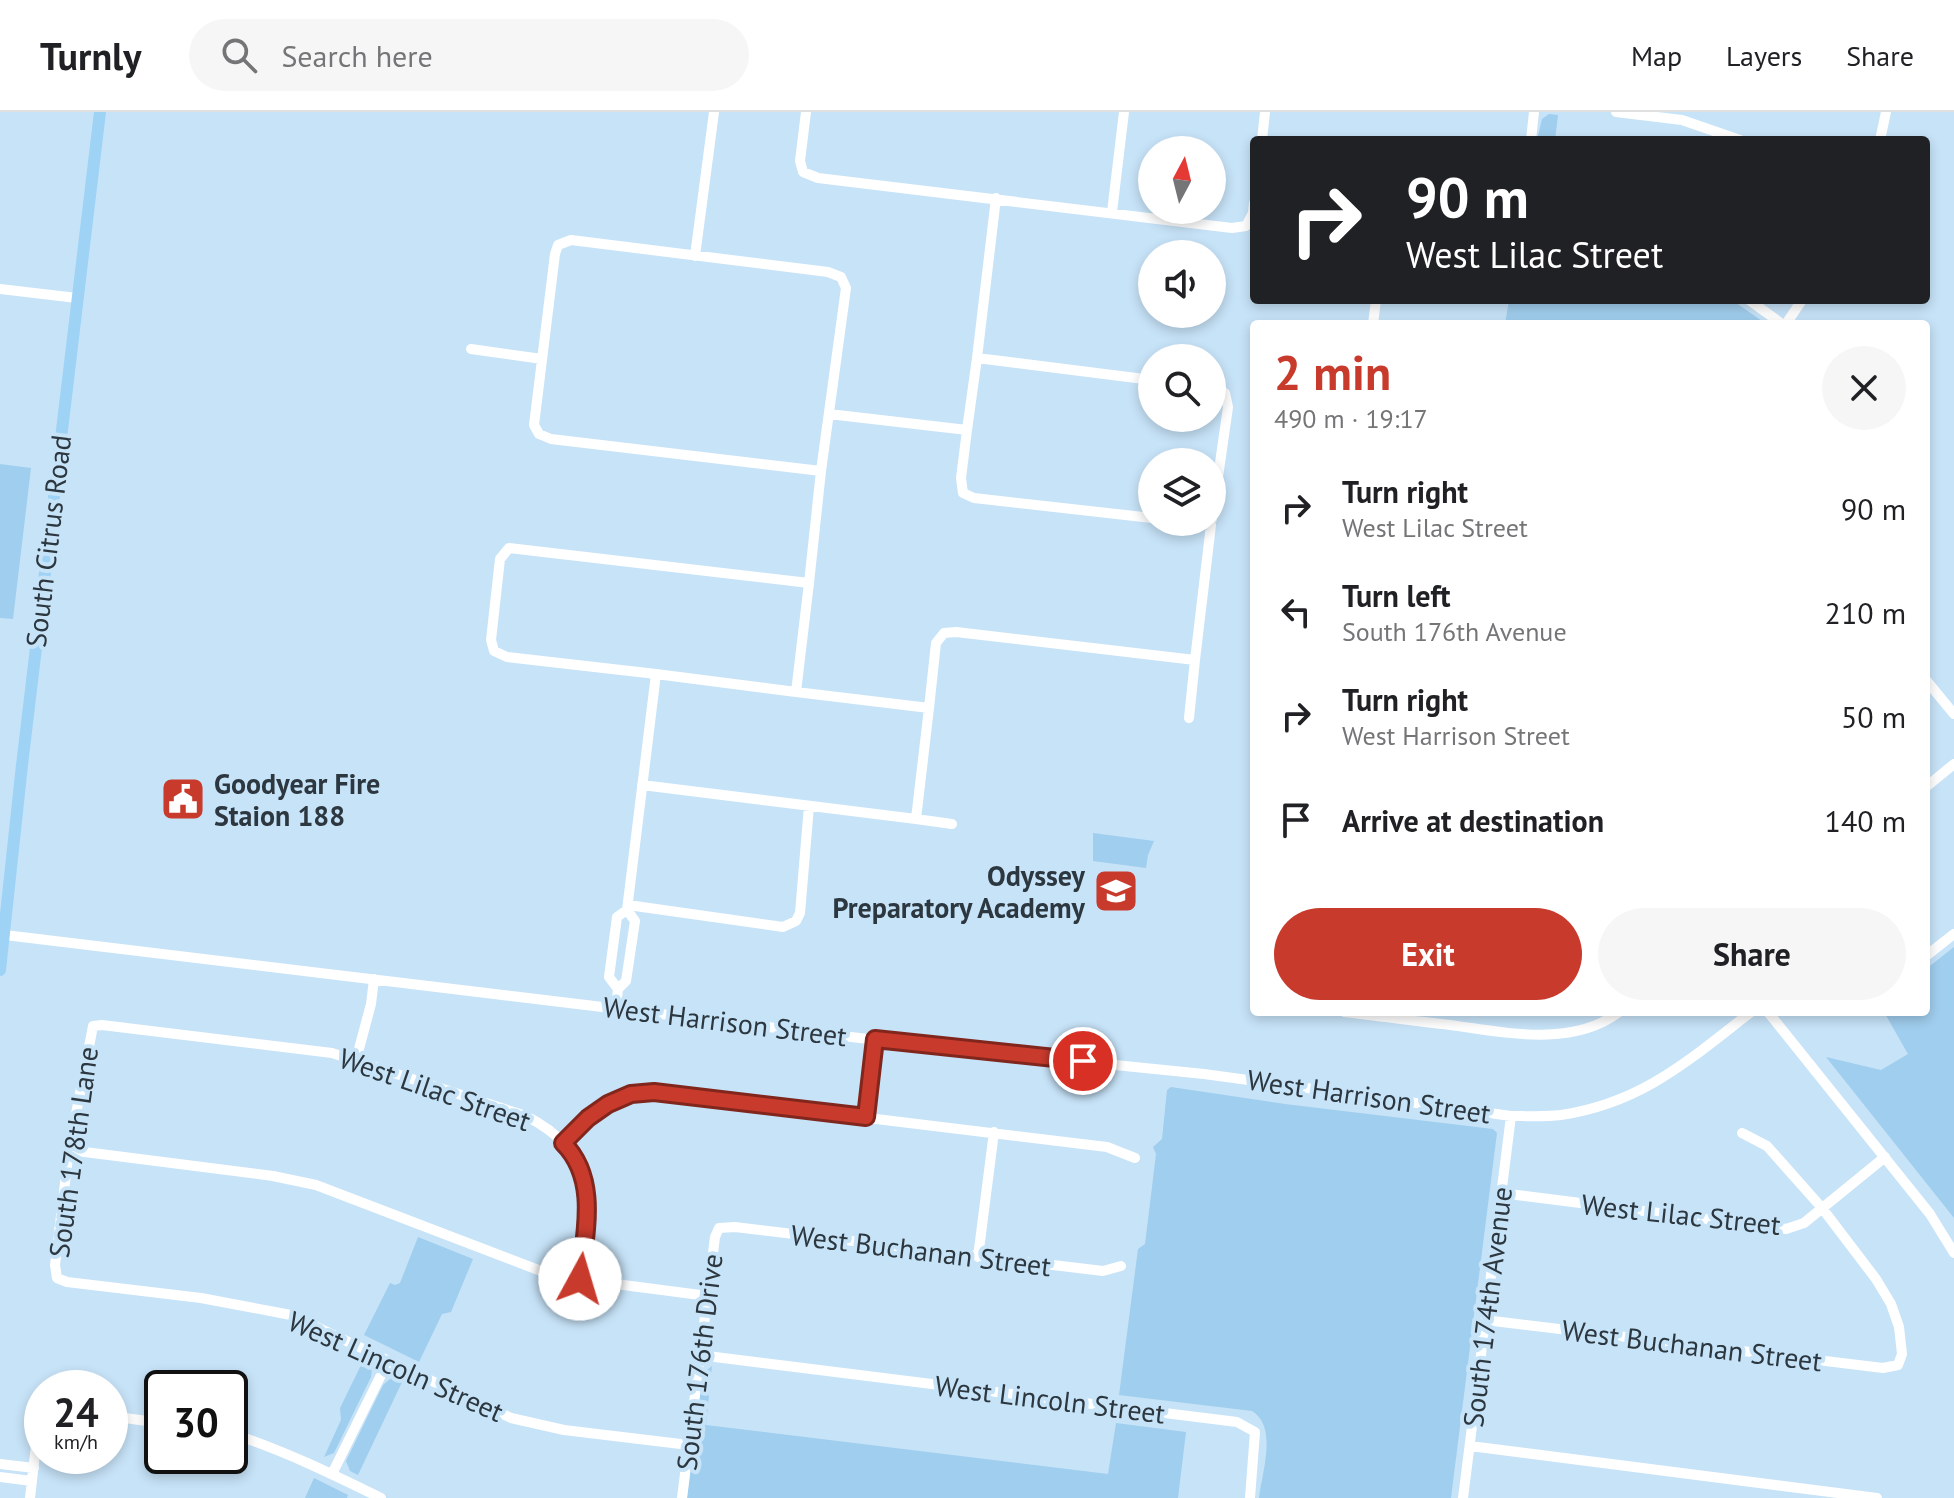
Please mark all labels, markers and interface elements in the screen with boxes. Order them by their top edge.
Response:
search box [189,19,749,91]
text: Turnly [40,31,141,80]
icon: search [217,33,261,77]
text: Search here [281,36,433,75]
text: Map [1631,37,1682,74]
text: Layers [1726,37,1802,74]
text: Share [1846,37,1914,74]
north arrow [1138,136,1226,224]
map controls [1138,136,1226,536]
text: 90 m [1406,161,1529,233]
icon: right [1274,168,1378,272]
text: West Lilac Street [1406,231,1663,278]
button: sound [1138,240,1226,328]
text: 2 min [1274,341,1391,403]
button: search [1138,344,1226,432]
button: close [1822,346,1906,430]
text: 490 m · 19:17 [1274,402,1428,435]
street label: South Citrus Road [17,433,79,649]
button: layers [1138,448,1226,536]
text: Turn right [1342,472,1468,511]
icon: right [1274,486,1318,530]
text: 90 m [1841,489,1906,528]
text: West Lilac Street [1342,511,1528,544]
text: Turn left [1342,576,1450,615]
icon: left [1274,590,1318,634]
text: 210 m [1825,593,1906,632]
text: South 176th Avenue [1342,615,1567,648]
text: Turn right [1342,680,1468,719]
icon: right [1274,694,1318,738]
text: 50 m [1841,697,1906,736]
text: West Harrison Street [1342,719,1570,752]
place label: Goodyear Fire Staion 188 [214,765,380,834]
public building icon: Goodyear Fire Staion 188 [159,775,207,823]
icon: arrive [1274,798,1318,842]
text: Arrive at destination [1342,801,1604,840]
text: 140 m [1825,801,1906,840]
place label: Odyssey Preparatory Academy [833,857,1086,926]
school or university icon: Odyssey Preparatory Academy [1092,867,1140,915]
button: Exit [1274,908,1582,1000]
button: Share [1598,908,1906,1000]
street label: West Harrison Street [601,988,850,1054]
pin [1049,1027,1117,1095]
street label: West Lilac Street [334,1039,536,1139]
icon: arrive [1061,1039,1105,1083]
street label: South 178th Lane [40,1044,106,1260]
street label: West Harrison Street [1245,1061,1494,1131]
street label: South 174th Avenue [1454,1185,1520,1429]
street label: West Lilac Street [1580,1185,1783,1243]
street label: West Buchanan Street [789,1216,1054,1284]
position arrow [538,1237,622,1321]
street label: South 176th Drive [667,1252,731,1472]
street label: West Lincoln Street [283,1302,510,1430]
street label: West Buchanan Street [1560,1311,1825,1379]
street label: West Lincoln Street [933,1367,1168,1432]
speed limit sign: 30 [144,1370,248,1474]
text: 24 [53,1386,99,1438]
text: km/h [54,1429,98,1455]

